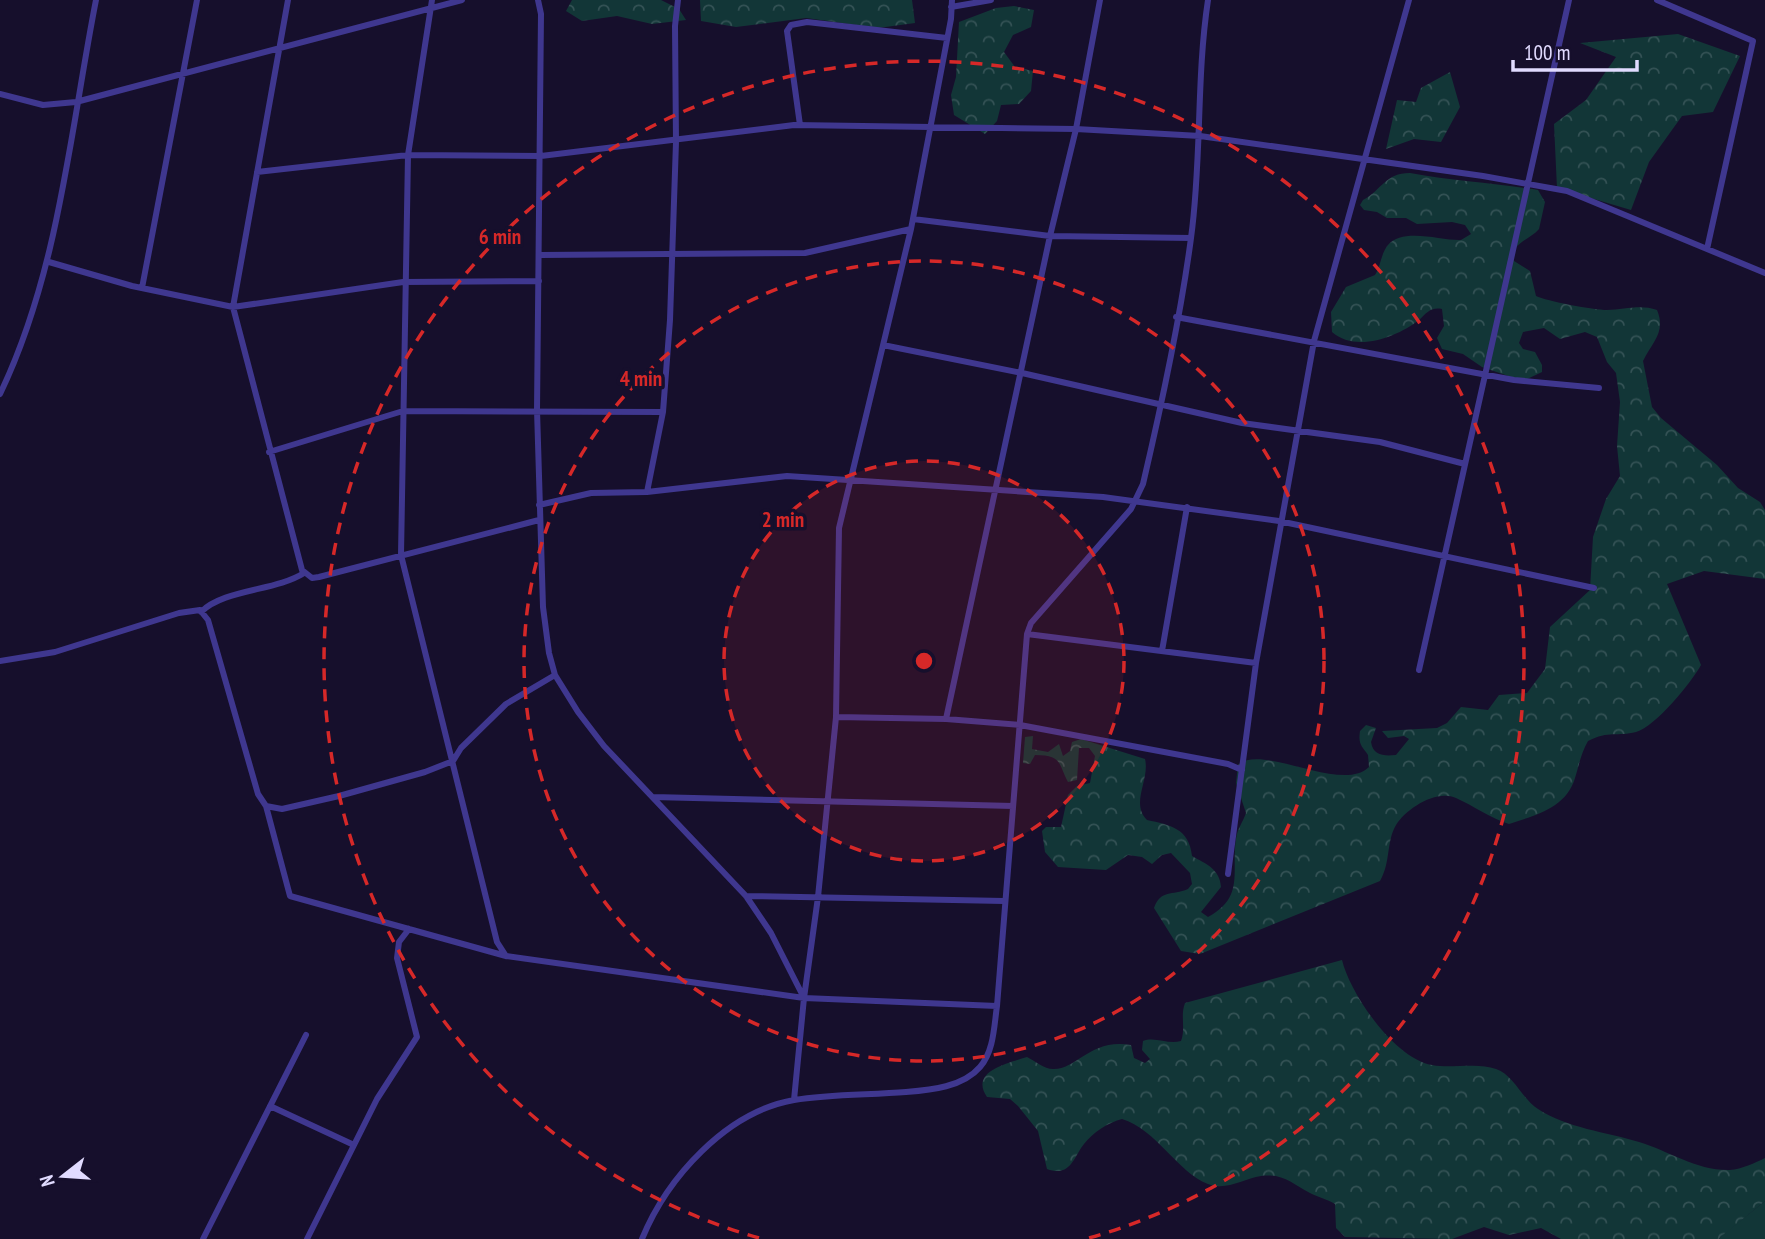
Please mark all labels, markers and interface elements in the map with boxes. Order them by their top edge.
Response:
scale bar [1513,28,1637,72]
text: 100 m [1524,39,1570,66]
text: 6 min [479,223,521,250]
text: 4 min [620,365,662,392]
text: 2 min [762,506,804,533]
centre of rings [912,649,936,673]
north arrow [28,1141,98,1211]
text: N [34,1173,60,1189]

